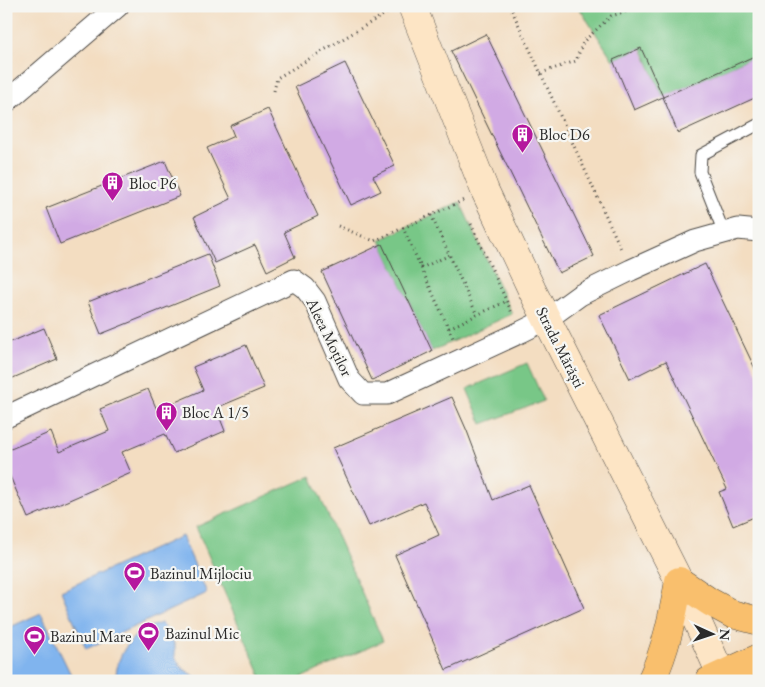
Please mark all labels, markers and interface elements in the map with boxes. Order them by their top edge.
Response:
building icon: Bloc D6 [511,122,535,153]
place label: Bloc D6 [539,124,590,145]
building icon: Bloc P6 [101,171,125,202]
place label: Bloc P6 [129,173,177,194]
street label: Aleea Moților [301,294,358,381]
street label: Strada Mărăști [531,303,590,391]
building icon: Bloc A 1/5 [154,400,178,431]
place label: Bloc A 1/5 [182,402,249,423]
sports icon: Bazinul Mijlociu [122,561,146,592]
place label: Bazinul Mijlociu [150,563,252,584]
north arrow [688,610,738,660]
sports icon: Bazinul Mic [137,621,161,652]
place label: Bazinul Mic [165,623,239,644]
sports icon: Bazinul Mare [22,624,46,655]
place label: Bazinul Mare [50,626,131,647]
text: N [716,629,734,641]

